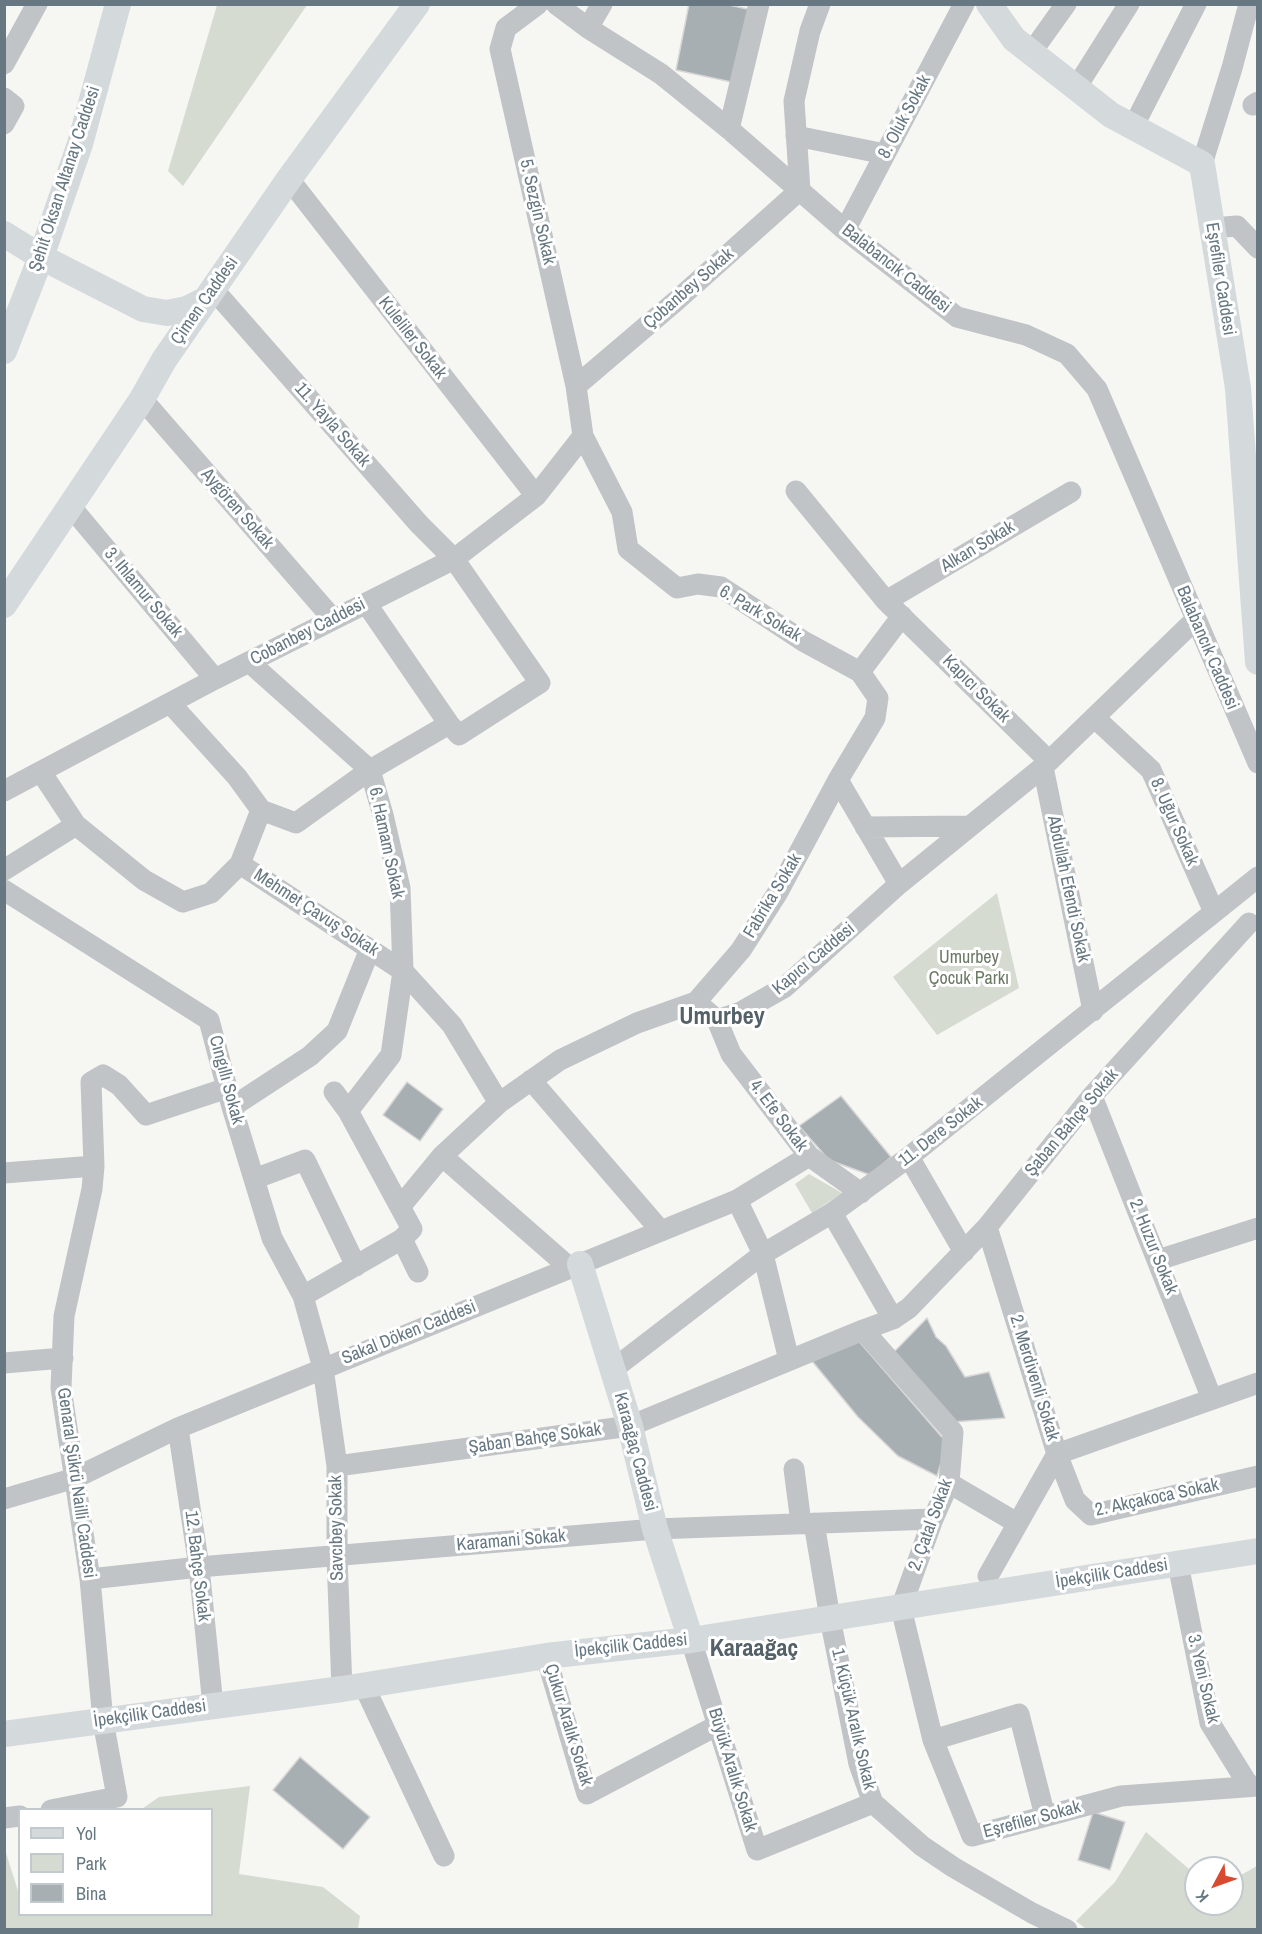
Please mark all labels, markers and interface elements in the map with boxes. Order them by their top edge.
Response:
street label: 8. Oluk Sokak [874,71,936,163]
street label: Şehit Oksan Altanay Caddesi [25,84,105,274]
street label: 5. Sezgin Sokak [514,157,560,267]
street label: Balabancık Caddesi [837,220,955,318]
street label: Eşrefiler Caddesi [1200,221,1240,337]
street label: Çobanbey Sokak [639,244,739,334]
street label: Çimen Caddesi [167,253,243,349]
street label: Kuleliler Sokak [373,293,451,383]
street label: 11. Yayla Sokak [290,378,374,472]
street label: Aygören Sokak [196,464,278,554]
street label: Alkan Sokak [937,517,1019,577]
street label: 3. Ihlamur Sokak [99,544,187,642]
street label: 6. Park Sokak [715,581,805,647]
street label: Balabancık Caddesi [1171,583,1243,713]
street label: Cobanbey Caddesi [247,594,369,670]
street label: Kapıcı Sokak [938,651,1014,727]
street label: 8. Uğur Sokak [1145,775,1203,869]
street label: 6. Hamam Sokak [364,785,408,901]
street label: Abdullah Efendi Sokak [1042,814,1094,964]
street label: Fabrika Sokak [739,850,807,942]
street label: Mehmet Çavuş Sokak [250,865,382,961]
street label: Kapıcı Caddesi [768,918,860,1000]
park label: Umurbey Çocuk Parkı [929,947,1009,990]
district label: Umurbey [679,1004,765,1032]
street label: Cıngıllı Sokak [204,1033,248,1127]
street label: Şaban Bahçe Sokak [1021,1065,1123,1181]
street label: 4. Efe Sokak [744,1076,812,1156]
street label: 11. Dere Sokak [895,1093,987,1171]
street label: 2. Huzur Sokak [1124,1196,1182,1298]
street label: Sakal Döken Caddesi [339,1296,479,1370]
street label: 2. Merdivenli Sokak [1005,1312,1063,1444]
street label: Genaral Şükrü Nailli Caddesi [52,1386,100,1580]
street label: Karaağaç Caddesi [609,1390,661,1514]
street label: Şaban Bahçe Sokak [467,1419,603,1459]
street label: 2. Akçakoca Sokak [1093,1474,1221,1522]
street label: Savcıbey Sokak [325,1475,349,1581]
street label: 2. Çatal Sokak [904,1476,958,1574]
street label: 12. Bahçe Sokak [179,1509,215,1623]
street label: Karamani Sokak [456,1525,566,1557]
street label: İpekçilik Caddesi [1054,1554,1170,1594]
street label: İpekçilik Caddesi [574,1629,688,1663]
street label: 3. Yeni Sokak [1182,1632,1224,1726]
district label: Karaağaç [710,1636,798,1664]
street label: 1. Küçük Aralık Sokak [826,1646,880,1792]
street label: Çukur Aralık Sokak [539,1661,597,1789]
street label: İpekçilik Caddesi [92,1695,208,1733]
street label: Büyük Aralık Sokak [703,1706,761,1834]
street label: Eşrefiler Sokak [981,1797,1083,1843]
legend [18,1808,213,1916]
text: Yol [76,1821,96,1846]
text: Park [76,1851,106,1876]
north arrow [1184,1856,1244,1916]
text: Bina [76,1881,106,1906]
text: K [1191,1886,1213,1907]

